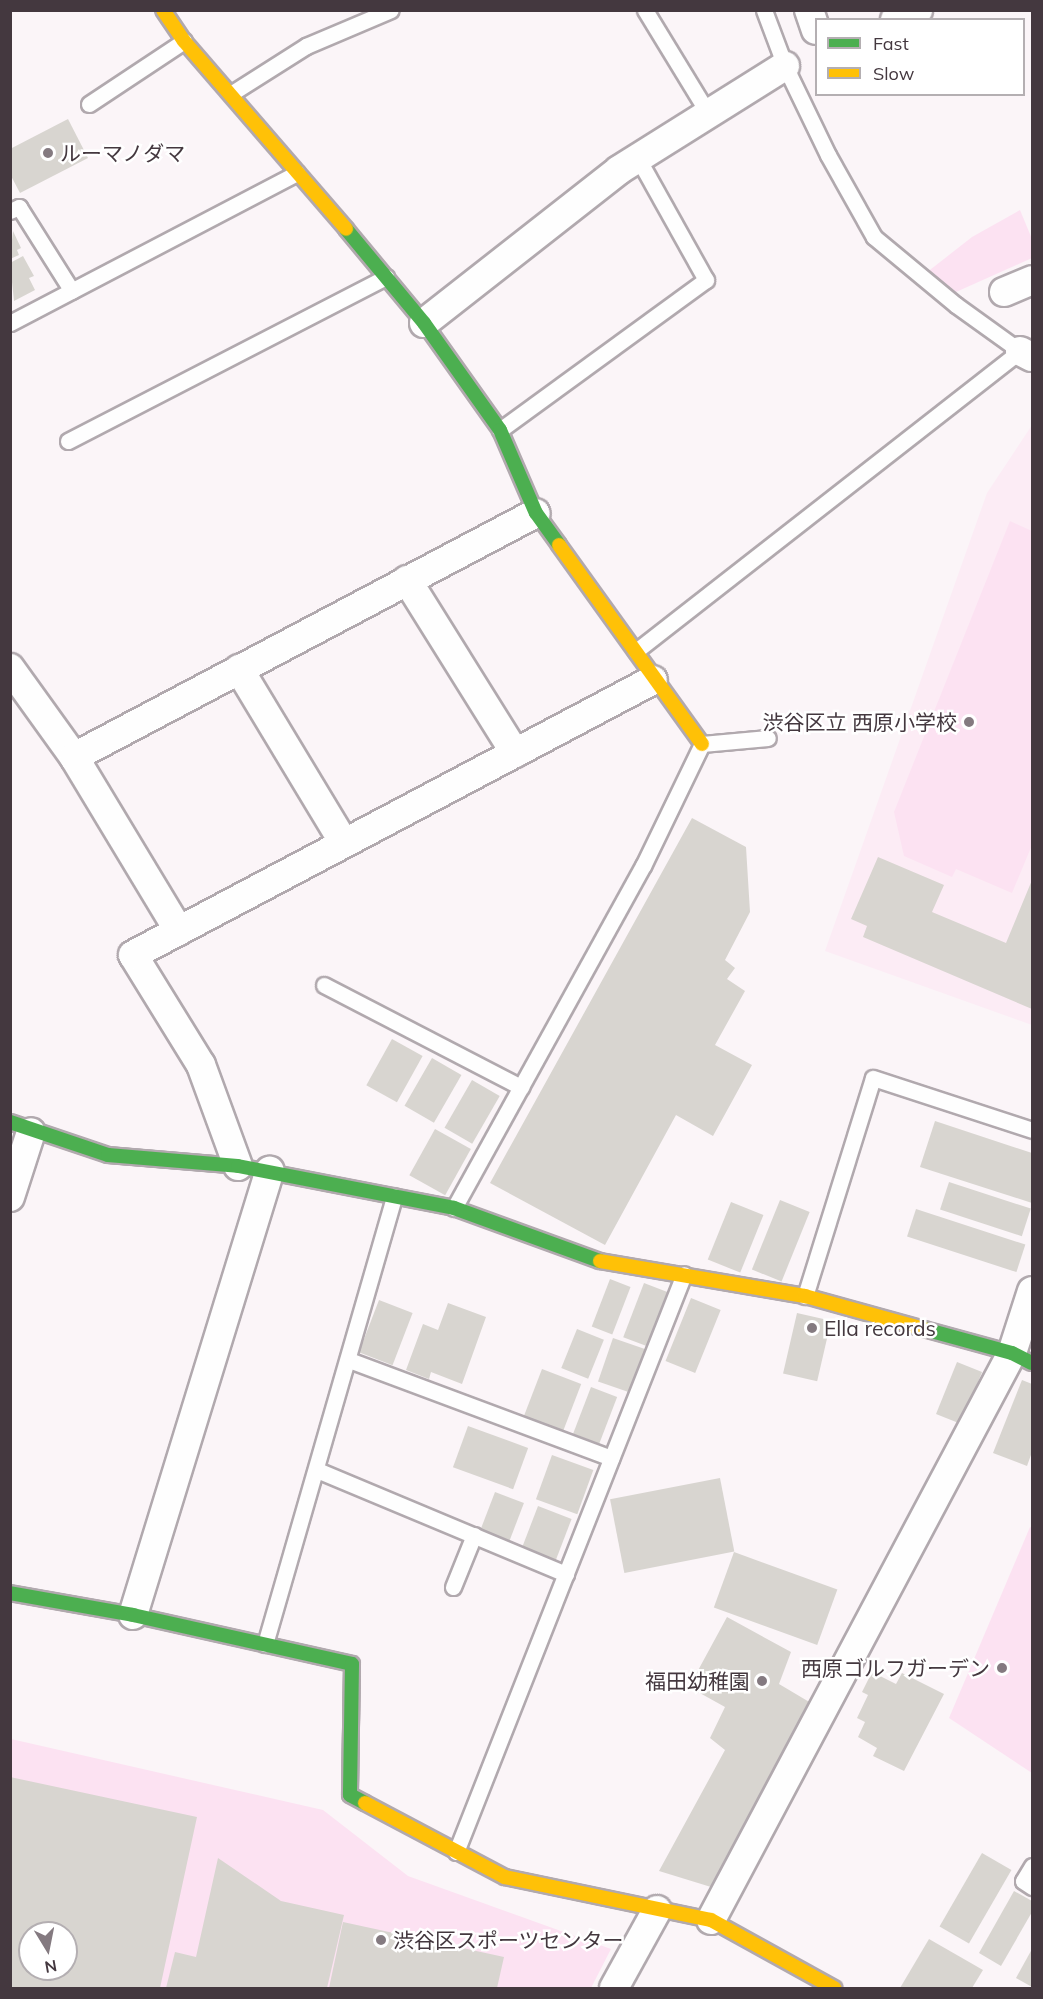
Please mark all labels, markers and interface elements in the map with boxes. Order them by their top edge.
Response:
legend [815,18,1025,96]
text: Fast [873,32,909,55]
text: Slow [873,62,914,85]
place label: ルーマノダマ [60,140,186,166]
marker: ルーマノダマ [41,146,55,160]
place label: 渋谷区立 西原小学校 [763,709,957,735]
marker: 渋谷区立 西原小学校 [962,715,976,729]
place label: Ella records [824,1315,936,1341]
marker: Ella records [805,1321,819,1335]
place label: 西原ゴルフガーデン [801,1655,990,1681]
marker: 西原ゴルフガーデン [995,1661,1009,1675]
place label: 福田幼稚園 [645,1668,750,1694]
marker: 福田幼稚園 [755,1674,769,1688]
north arrow [18,1921,78,1981]
place label: 渋谷区スポーツセンター [393,1927,624,1953]
marker: 渋谷区スポーツセンター [374,1933,388,1947]
text: N [43,1956,58,1978]

